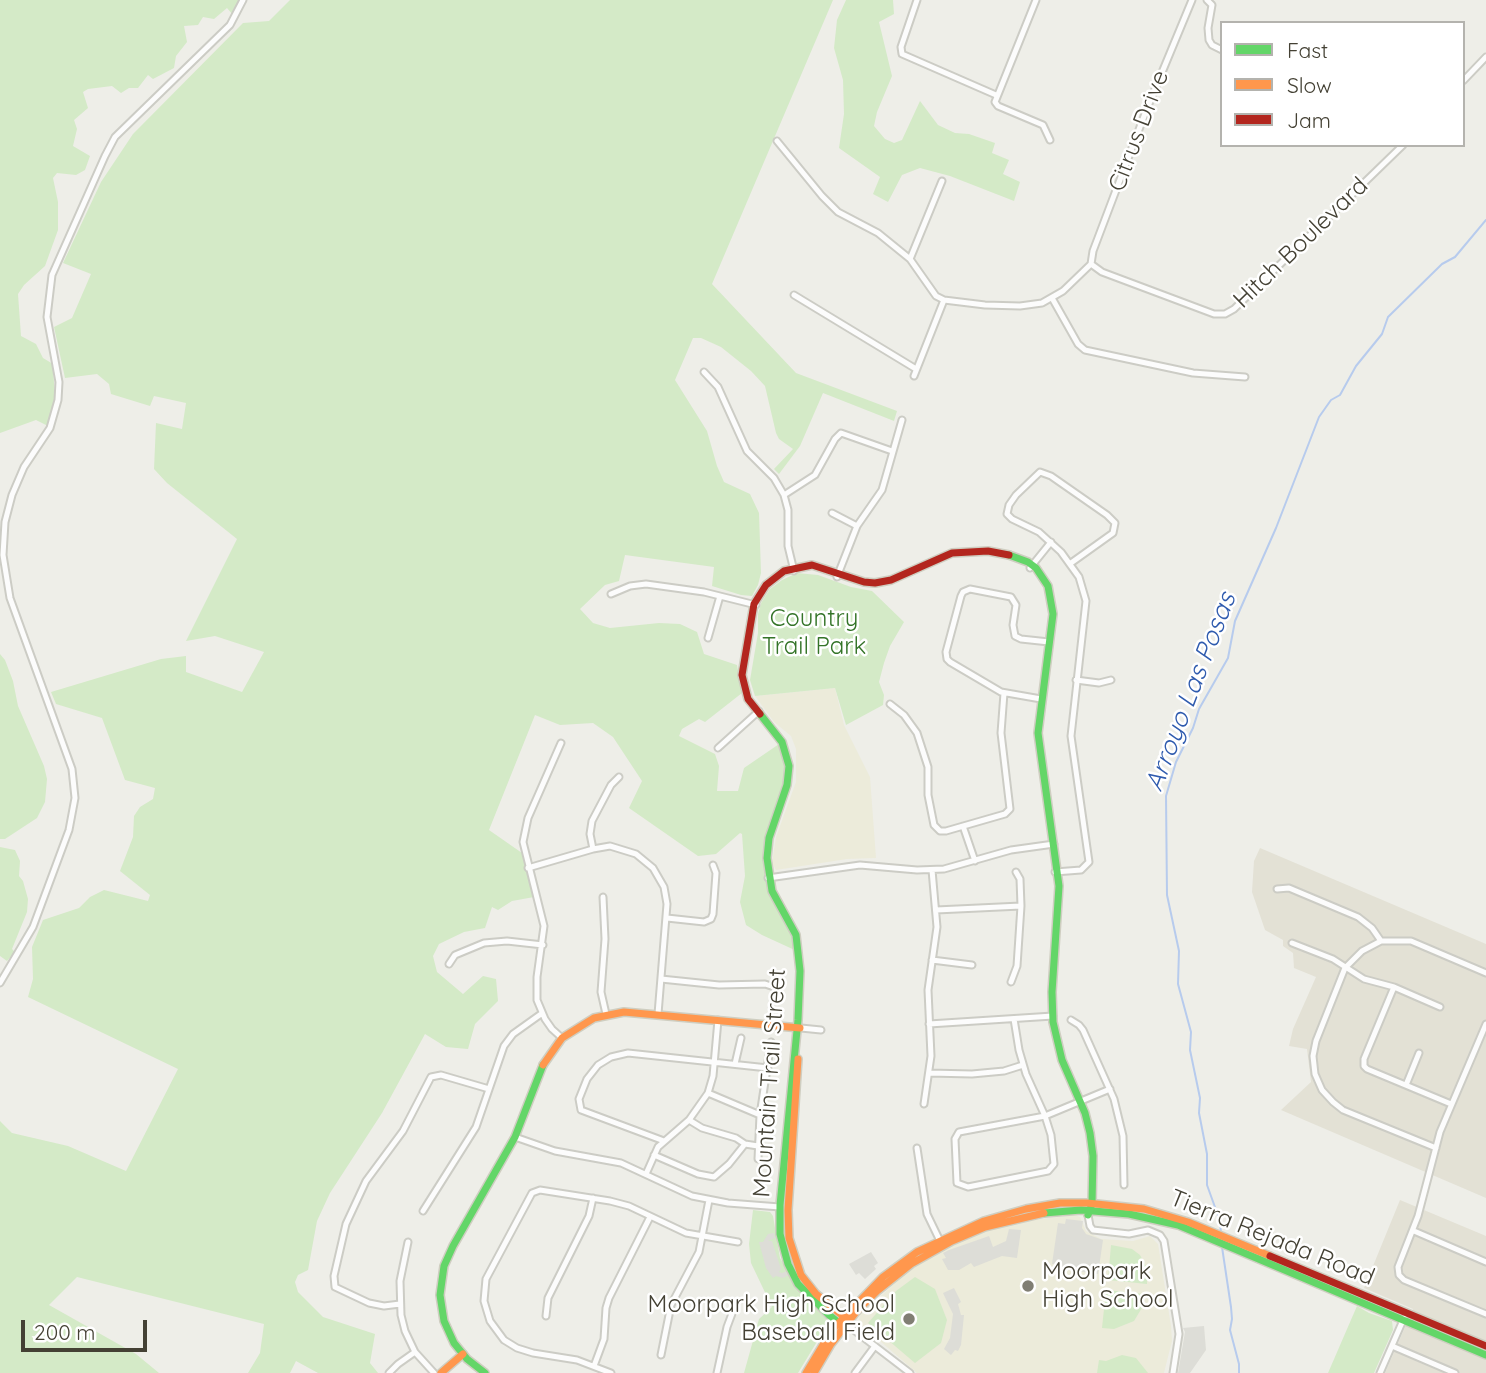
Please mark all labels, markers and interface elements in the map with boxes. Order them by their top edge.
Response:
legend [1220,21,1465,147]
text: Fast [1287,37,1328,63]
street label: Citrus Drive [1103,66,1175,196]
text: Slow [1287,72,1332,98]
text: Jam [1287,107,1331,133]
street label: Hitch Boulevard [1228,172,1374,314]
water label: Arroyo Las Posas [1139,589,1243,795]
park label: Country Trail Park [762,605,866,661]
street label: Mountain Trail Street [748,968,792,1198]
street label: Tierra Rejada Road [1165,1184,1379,1292]
place label: Moorpark High School [1042,1258,1174,1314]
marker: Moorpark High School [1020,1278,1036,1294]
place label: Moorpark High School Baseball Field [648,1291,895,1347]
scale bar [24,1306,150,1350]
marker: Moorpark High School Baseball Field [901,1311,917,1327]
text: 200 m [34,1319,96,1345]

